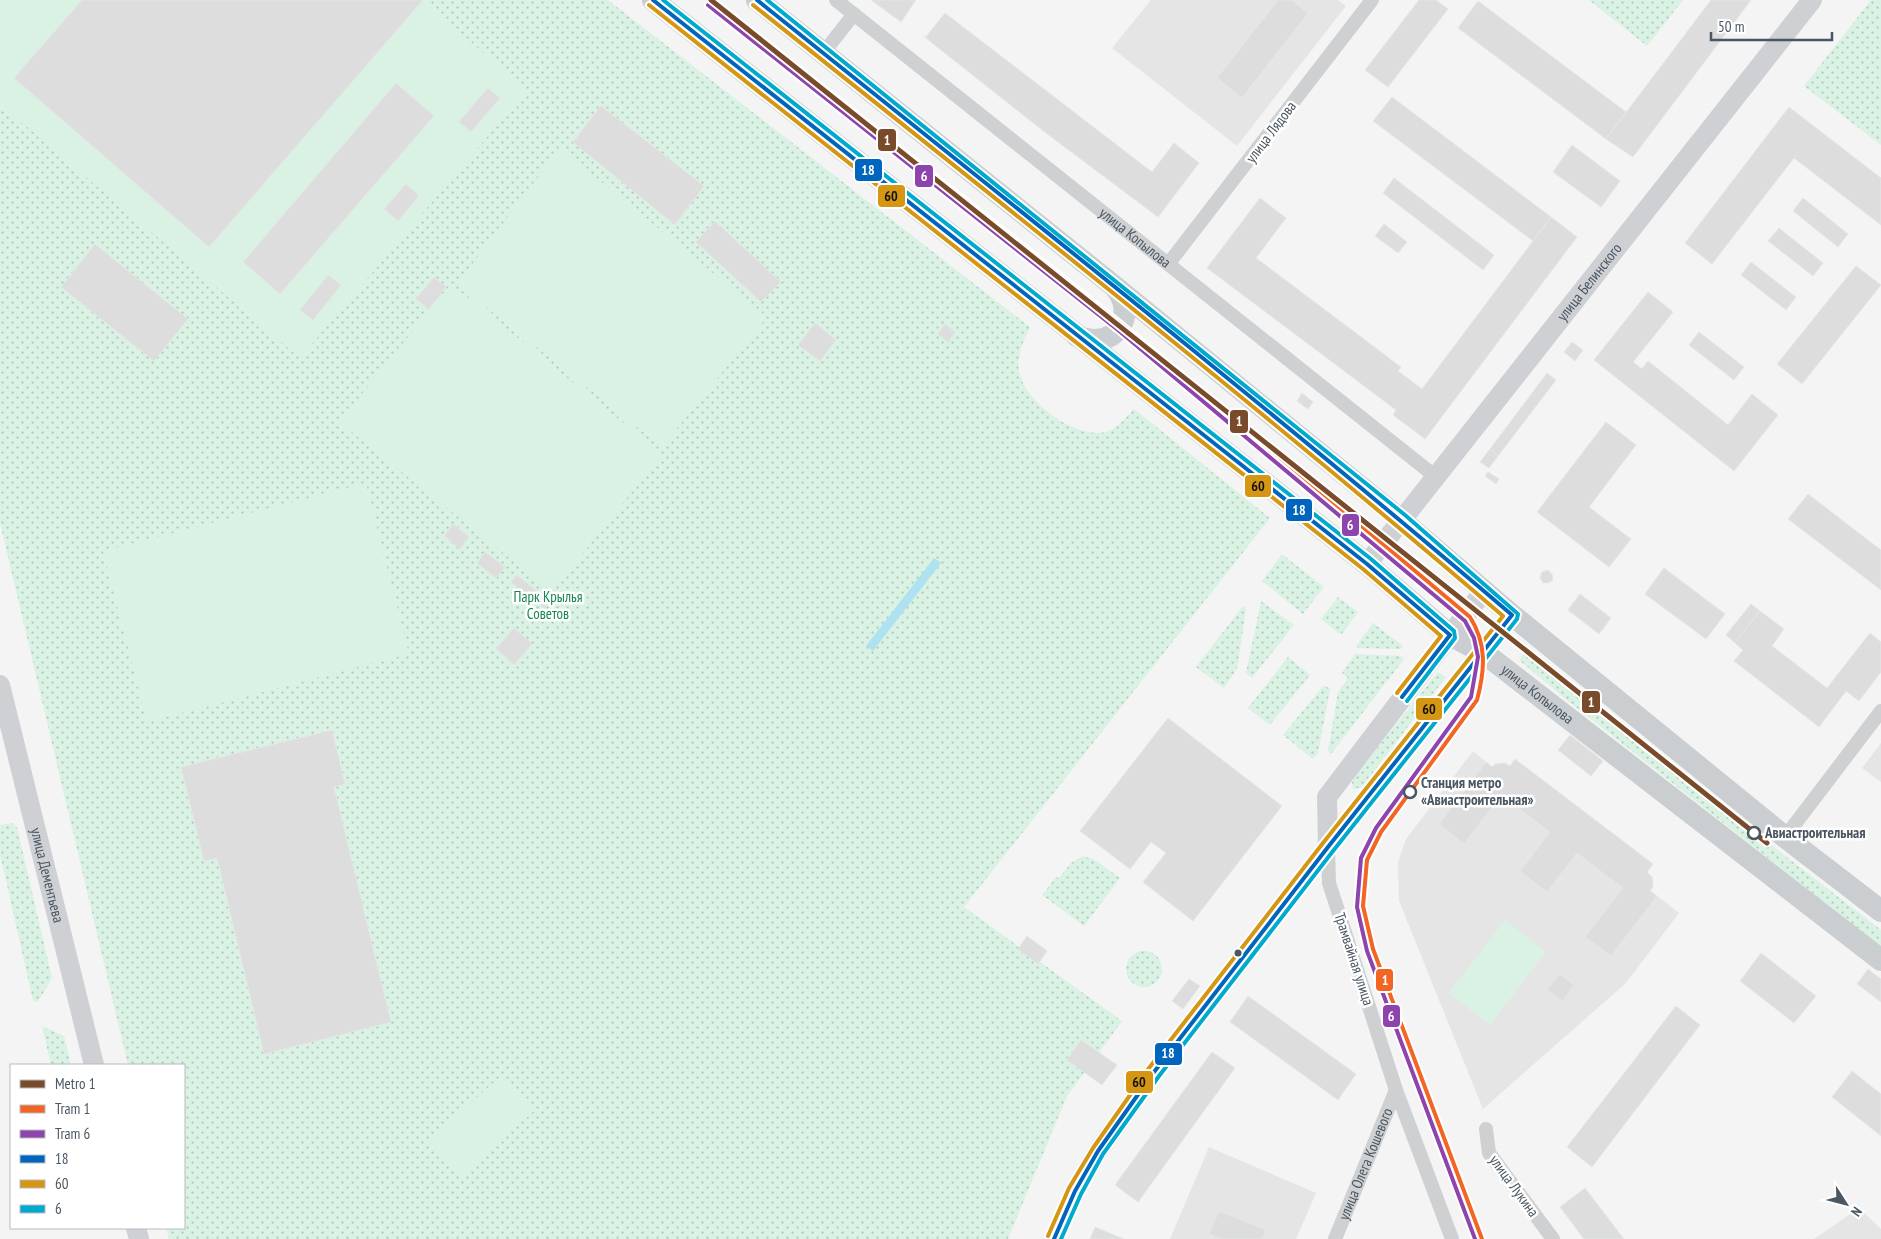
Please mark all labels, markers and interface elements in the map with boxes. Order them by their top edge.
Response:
scale bar [1711,10,1832,42]
text: 50 m [1718,17,1744,36]
street label: улица Лядова [1241,97,1300,166]
line badge: 1 [877,128,897,152]
text: 1 [884,131,890,149]
line badge: 18 [854,158,883,182]
text: 18 [861,161,875,179]
line badge: 6 [914,164,934,188]
text: 6 [921,167,928,185]
line badge: 60 [877,184,906,208]
text: 60 [884,187,898,205]
street label: улица Копылова [1096,203,1175,272]
street label: улица Белинского [1552,239,1626,325]
line badge: 1 [1229,409,1249,434]
text: 1 [1236,412,1242,430]
line badge: 60 [1244,474,1272,498]
text: 60 [1251,477,1265,495]
line badge: 18 [1285,498,1313,522]
text: 18 [1292,501,1306,519]
line badge: 6 [1341,513,1360,537]
text: 6 [1347,516,1354,534]
park label: Парк Крылья Советов [514,587,583,623]
street label: улица Копылова [1498,660,1578,728]
line badge: 1 [1581,690,1601,714]
text: 1 [1588,693,1594,711]
line badge: 60 [1415,697,1443,721]
text: 60 [1422,700,1436,718]
place label: Станция метро «Авиастроительная» [1421,773,1534,809]
marker: Станция метро «Авиастроительная» [1403,785,1417,799]
place label: Авиастроительная [1764,823,1866,842]
street label: улица Дементьева [27,826,68,925]
marker: Авиастроительная [1747,826,1761,840]
street label: Трамвайная улица [1331,910,1378,1008]
unlabelled marker [1233,948,1243,958]
line badge: 1 [1375,968,1394,992]
text: 1 [1382,971,1388,989]
line badge: 6 [1382,1004,1401,1028]
text: 6 [1388,1007,1395,1025]
line badge: 18 [1154,1042,1183,1066]
text: 18 [1161,1044,1175,1062]
legend [10,1064,185,1229]
line badge: 60 [1125,1070,1154,1094]
text: 60 [1132,1073,1146,1091]
text: Metro 1 [55,1074,95,1093]
text: Tram 1 [55,1099,90,1118]
street label: улица Олега Кошевого [1334,1105,1397,1223]
text: Tram 6 [55,1124,90,1143]
text: 18 [55,1149,69,1168]
street label: улица Лукина [1486,1151,1543,1220]
text: 60 [55,1174,69,1193]
north arrow [1821,1179,1871,1229]
text: 6 [55,1199,62,1218]
text: N [1847,1203,1866,1220]

